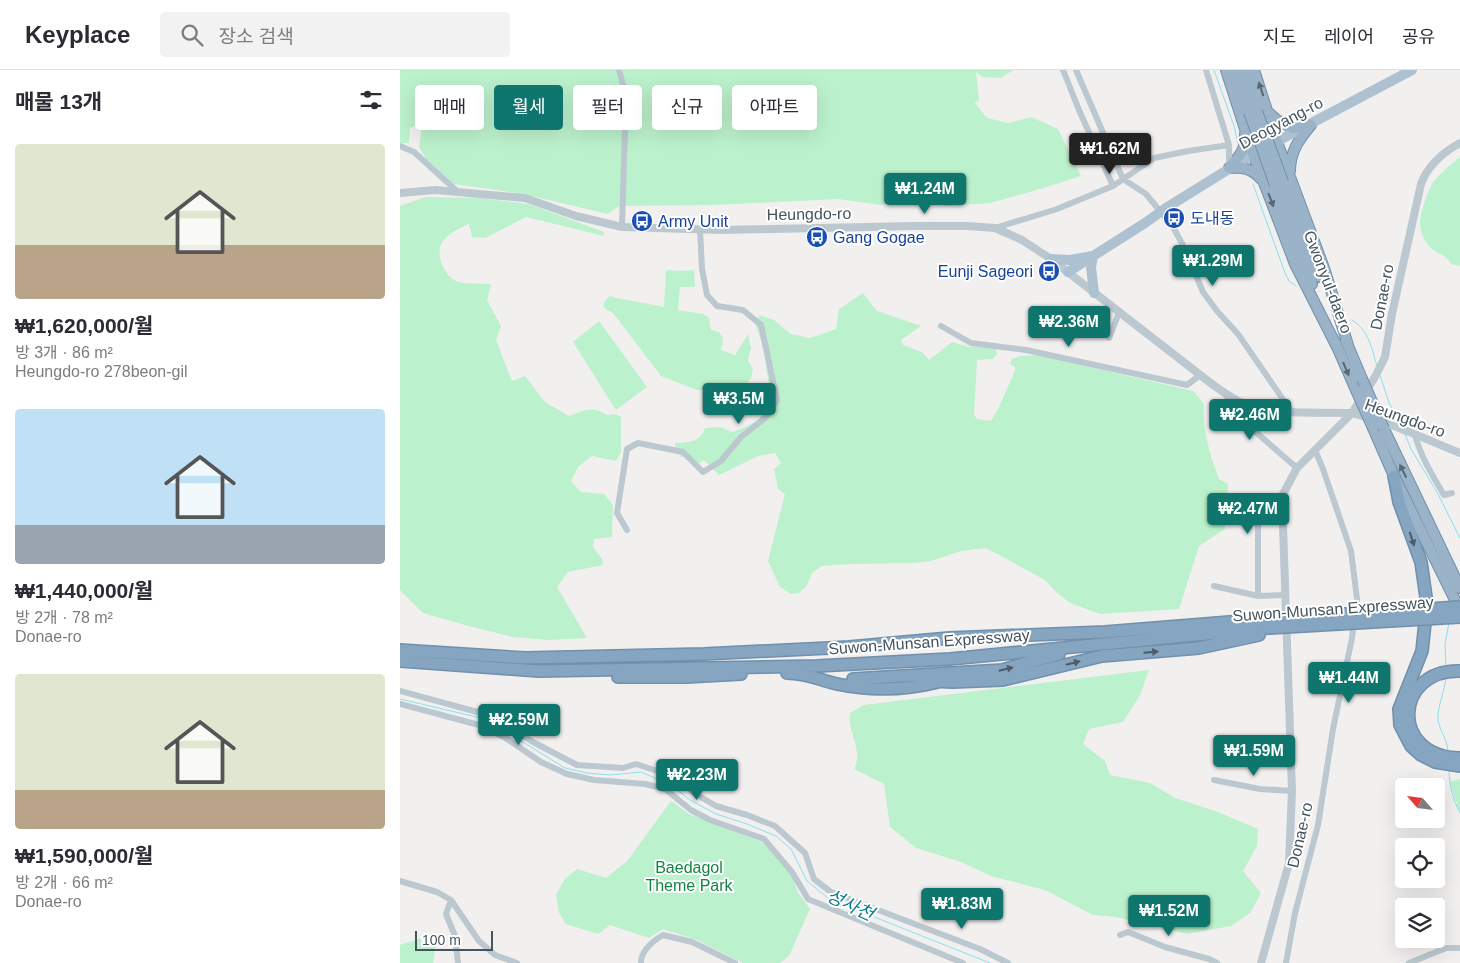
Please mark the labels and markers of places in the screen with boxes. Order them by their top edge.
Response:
pin: ₩1.62M [1069,132,1151,175]
pin: ₩1.24M [884,172,966,215]
bus stop icon: 도내동 [1162,206,1186,230]
bus stop icon: Army Unit [630,209,654,233]
place label: 도내동 [1190,210,1234,227]
place label: Army Unit [658,213,729,230]
bus stop icon: Gang Gogae [805,225,829,249]
place label: Gang Gogae [833,229,925,246]
pin: ₩1.29M [1172,244,1254,287]
bus stop icon: Eunji Sageori [1037,259,1061,283]
place label: Eunji Sageori [938,263,1033,280]
pin: ₩2.36M [1028,306,1110,348]
pin: ₩3.5M [704,382,774,425]
pin: ₩2.46M [1209,398,1291,441]
pin: ₩2.47M [1207,492,1289,535]
pin: ₩1.44M [1308,662,1390,704]
pin: ₩2.59M [478,704,560,746]
pin: ₩1.59M [1213,734,1295,777]
pin: ₩2.23M [656,758,738,801]
pin: ₩1.83M [921,888,1003,930]
pin: ₩1.52M [1128,894,1210,937]

